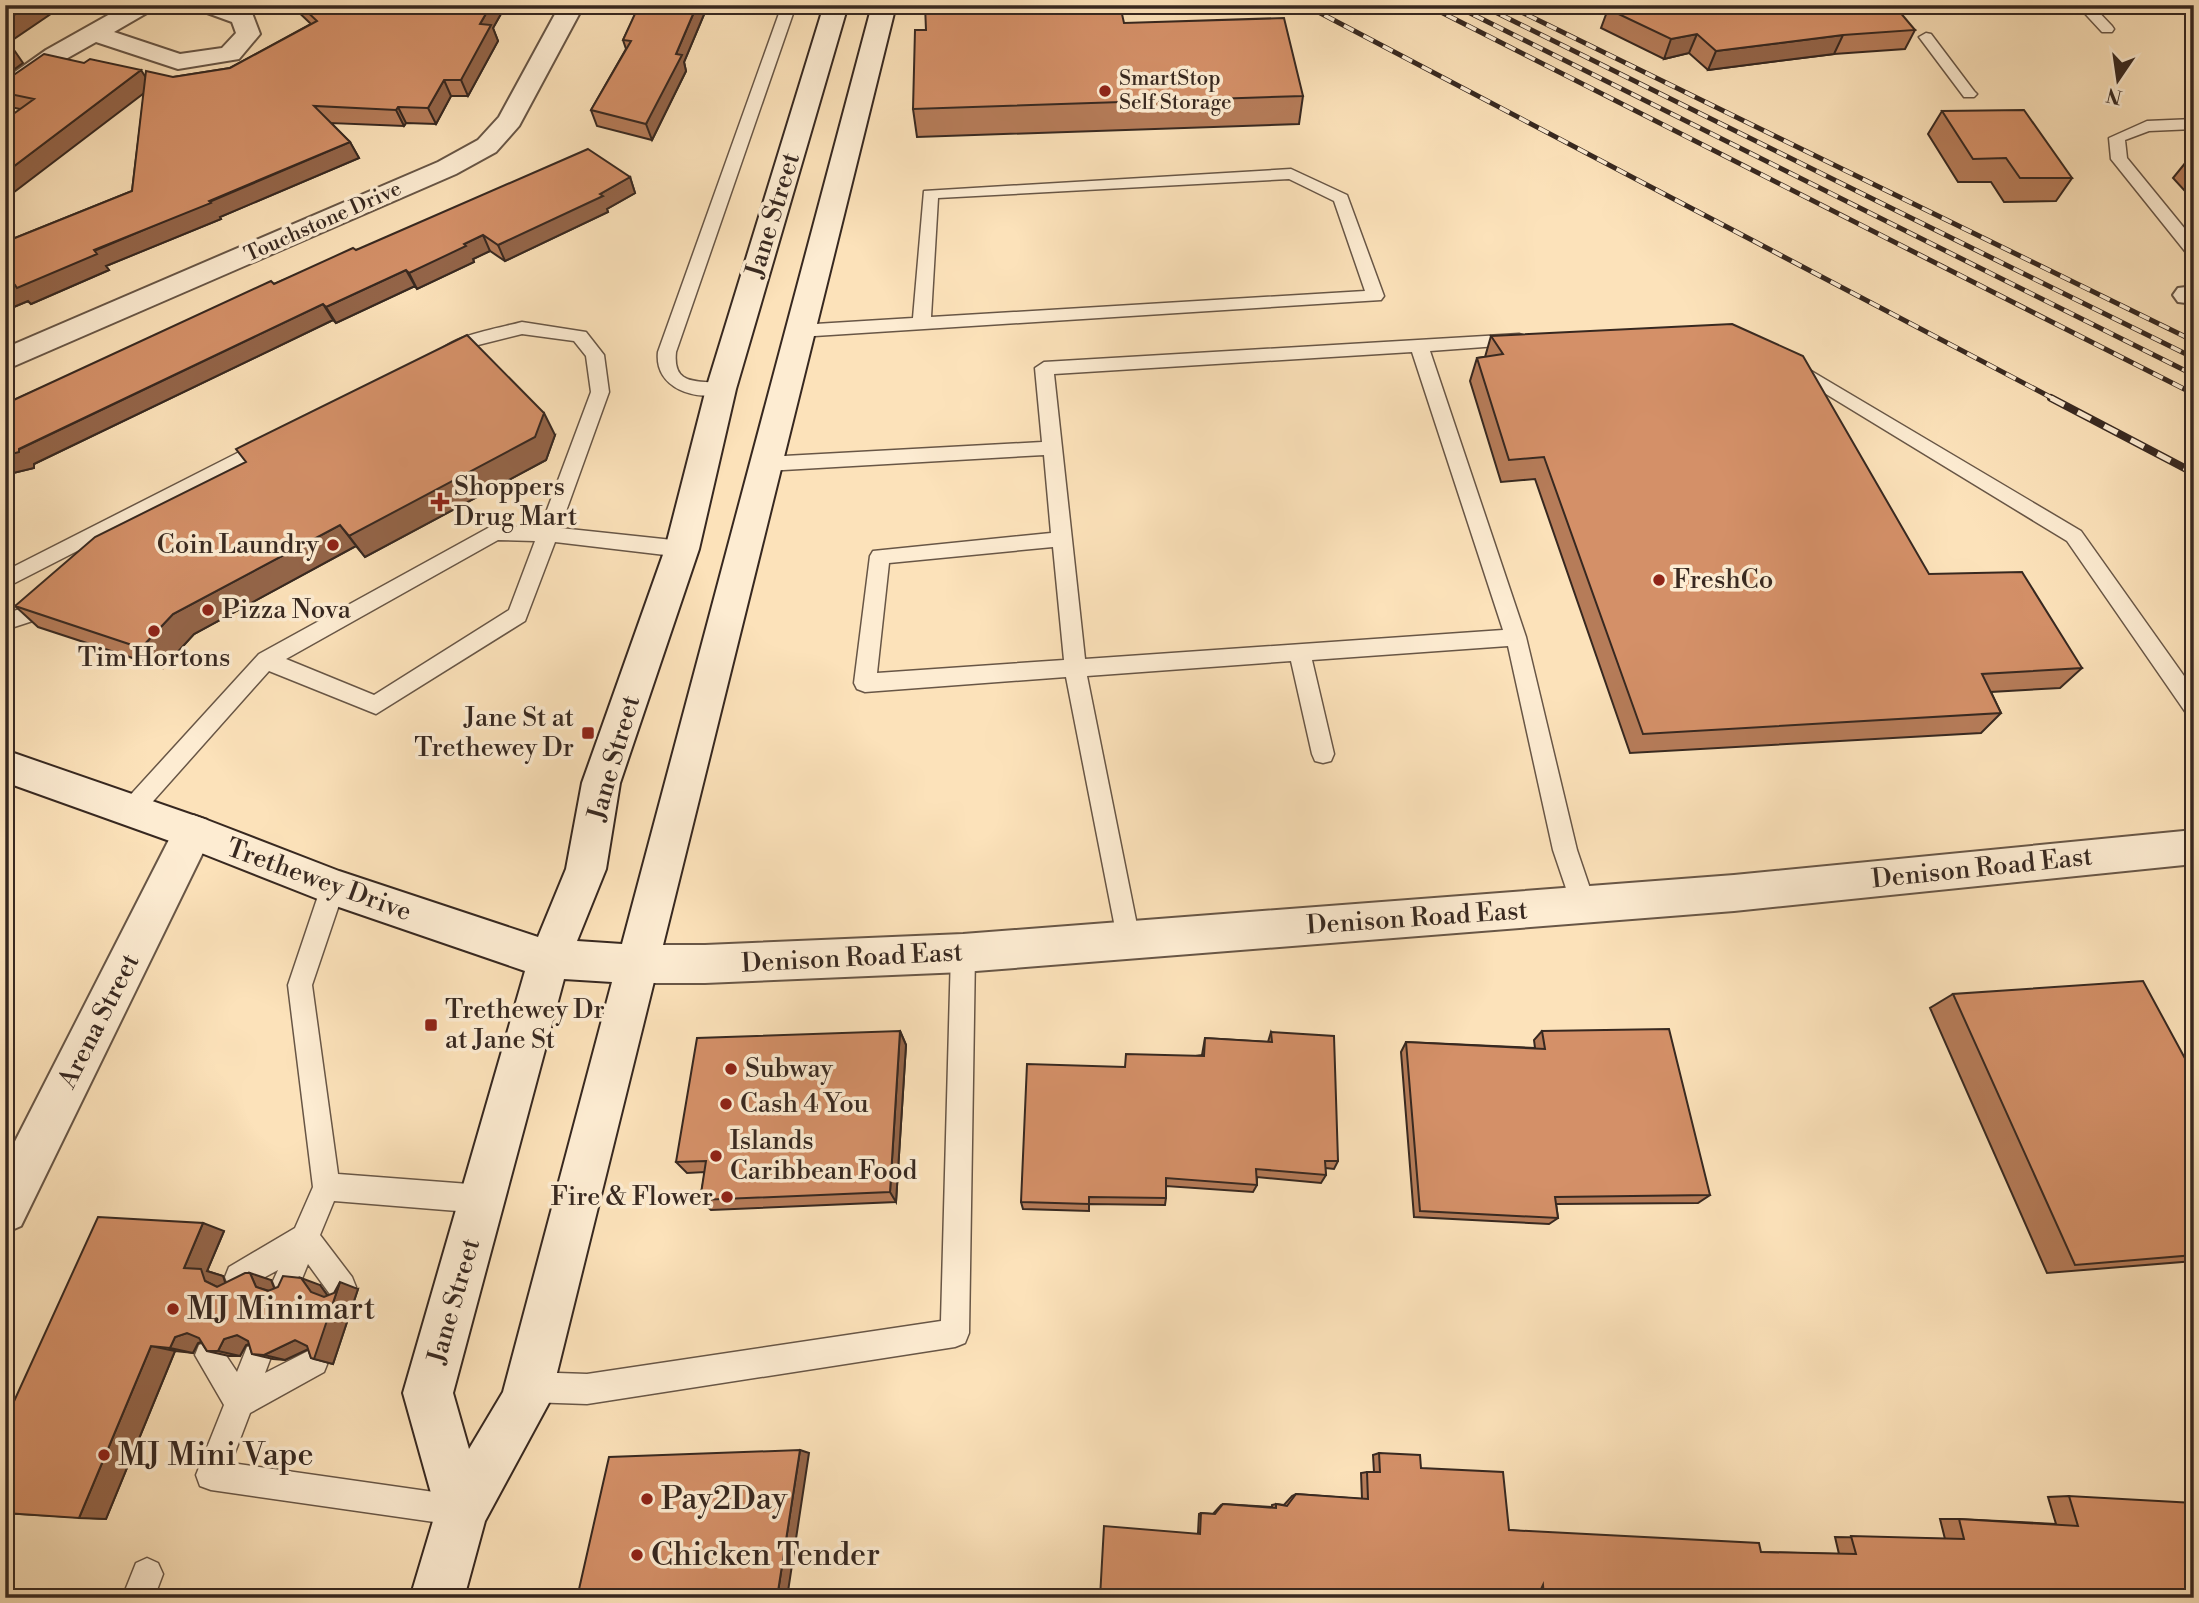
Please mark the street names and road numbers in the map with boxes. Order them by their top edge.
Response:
street label: Jane Street [739,149,807,282]
street label: Touchstone Drive [241,176,405,268]
street label: Jane Street [581,692,647,825]
street label: Trethewey Drive [222,832,416,928]
street label: Denison Road East [1870,840,2094,896]
street label: Denison Road East [1305,894,1529,942]
street label: Denison Road East [740,936,964,980]
street label: Arena Street [51,948,147,1094]
street label: Jane Street [421,1235,487,1368]

